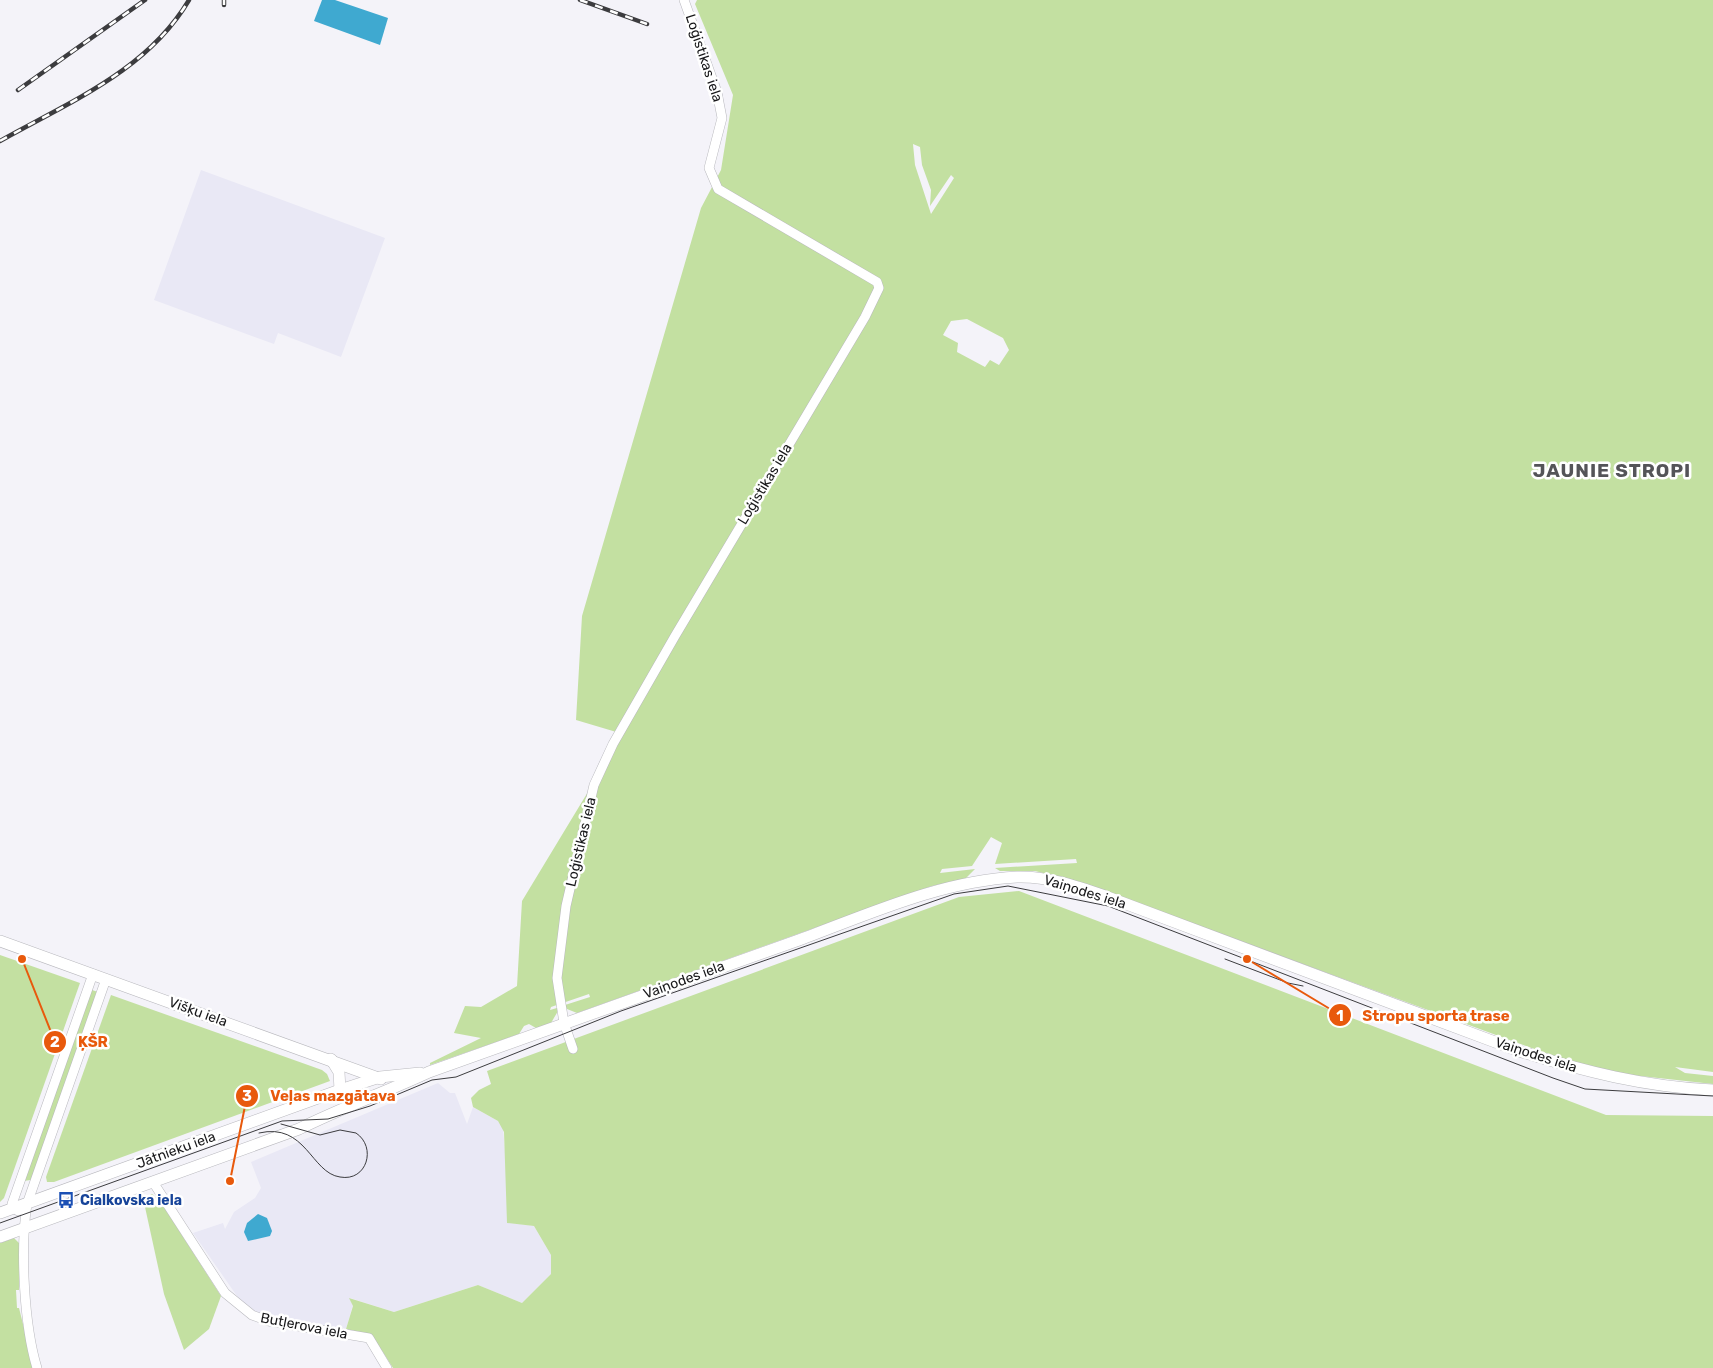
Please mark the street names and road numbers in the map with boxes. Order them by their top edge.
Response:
street label: Loģistikas iela [682,12,726,104]
street label: Loģistikas iela [734,441,796,527]
street label: Loģistikas iela [562,796,600,888]
street label: Vaiņodes iela [1042,871,1128,913]
street label: Vaiņodes iela [641,957,727,1003]
street label: Višķu iela [166,994,230,1030]
street label: Vaiņodes iela [1493,1034,1579,1076]
street label: Jātnieku iela [134,1128,218,1172]
street label: Butļerova iela [259,1309,349,1343]

